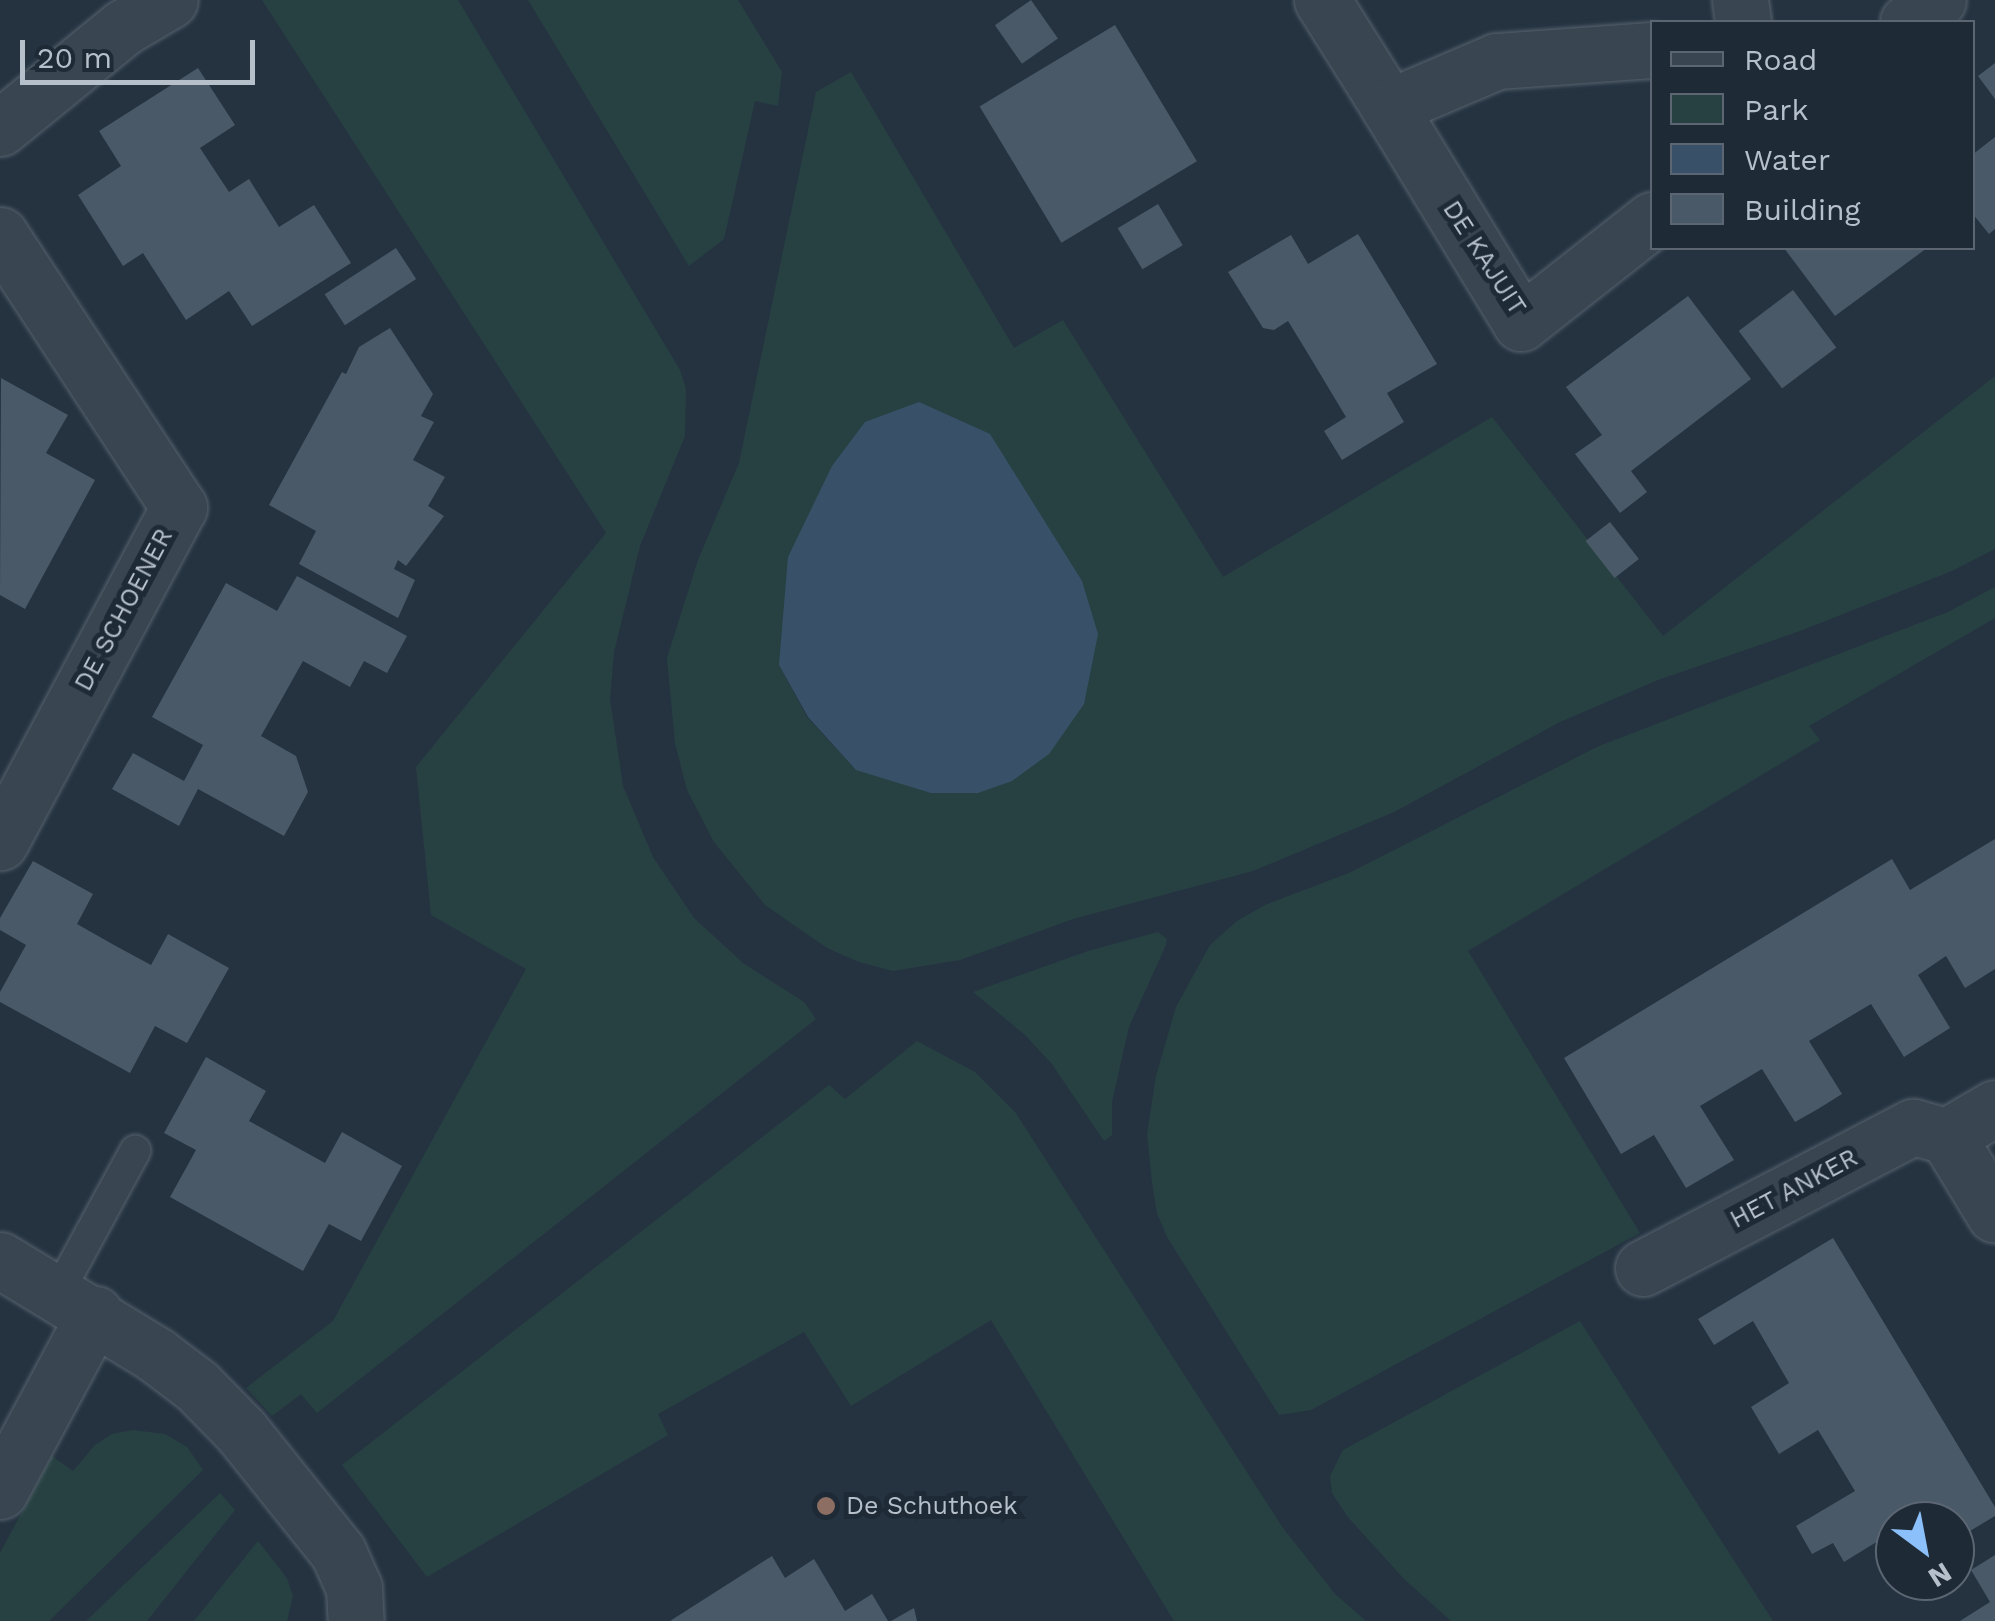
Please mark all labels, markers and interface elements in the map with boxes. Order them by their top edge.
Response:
scale bar [25,20,260,82]
legend [1650,20,1975,250]
text: 20 m [37,40,112,75]
text: Road [1744,42,1817,77]
text: Park [1744,92,1809,127]
text: Water [1744,142,1830,177]
text: Building [1744,192,1861,227]
street label: DE KAJUIT [1436,195,1532,321]
street label: DE SCHOENER [69,524,179,696]
street label: HET ANKER [1724,1142,1864,1236]
place label: De Schuthoek [846,1491,1017,1521]
marker: De Schuthoek [815,1495,837,1517]
north arrow [1875,1501,1975,1601]
text: N [1923,1556,1958,1595]

